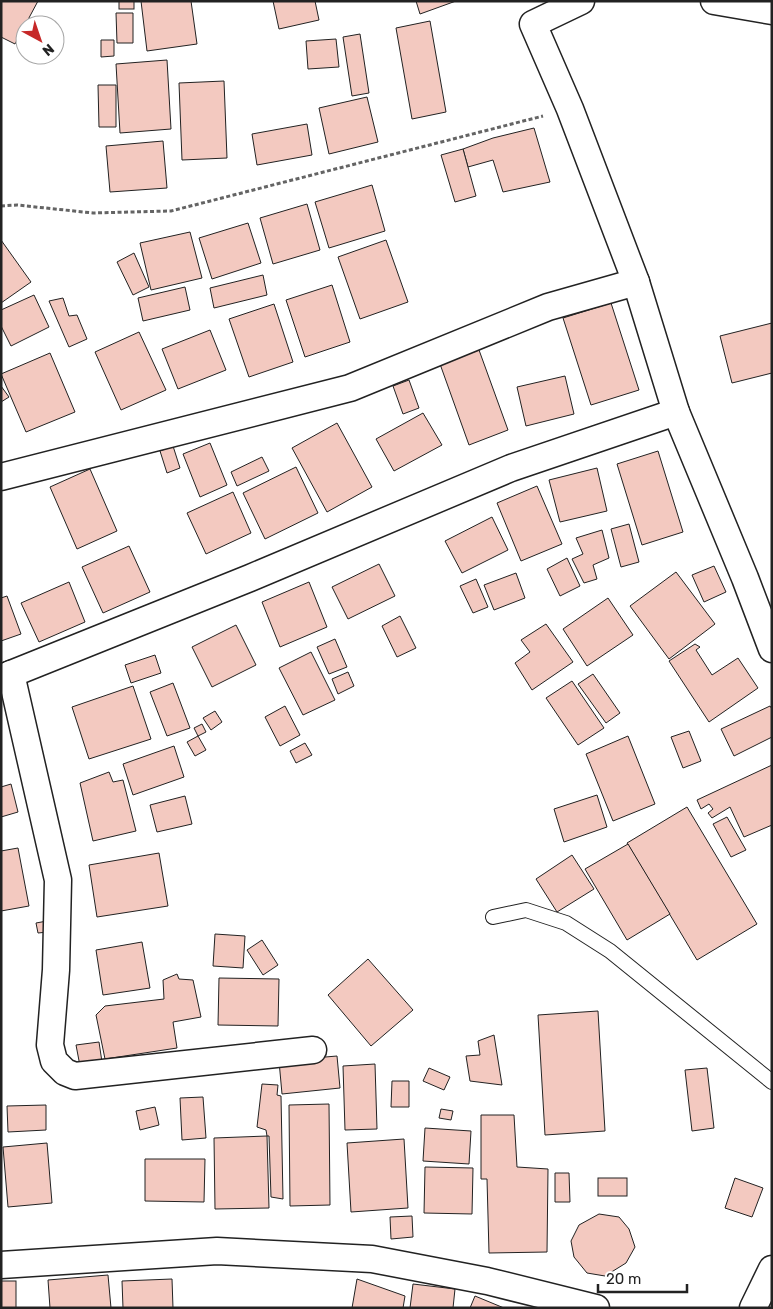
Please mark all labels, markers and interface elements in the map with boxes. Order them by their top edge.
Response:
north arrow [15,15,65,65]
text: N [39,40,57,59]
scale bar [598,1262,687,1294]
text: 20 m [606,1270,641,1288]

